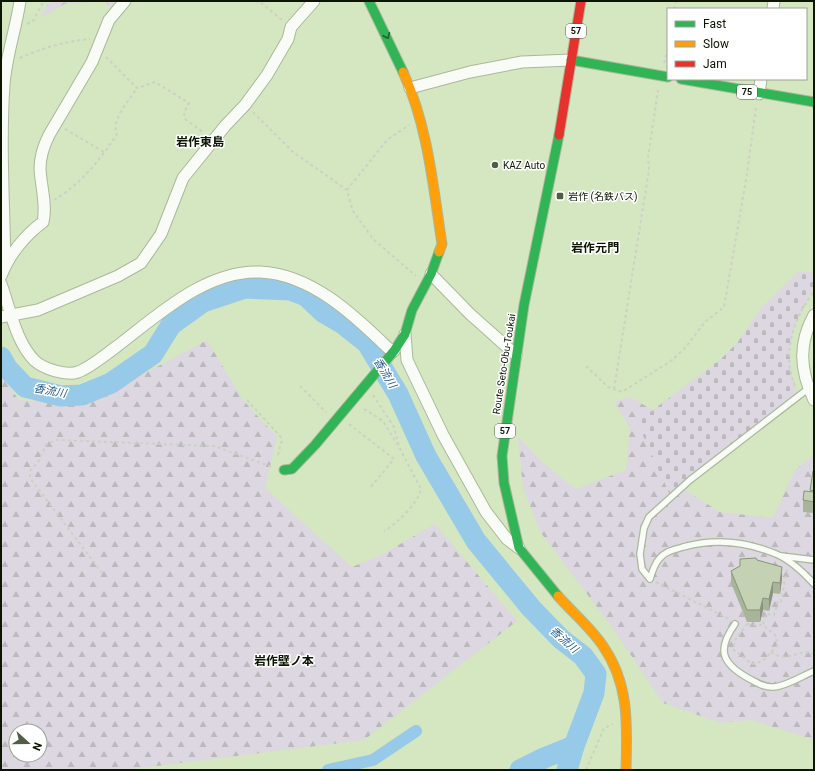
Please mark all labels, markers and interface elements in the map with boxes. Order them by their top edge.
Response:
legend [667,8,807,80]
text: Fast [703,17,726,31]
road number: 57 [566,24,586,38]
one-way arrow [382,32,390,39]
text: Slow [703,37,729,51]
text: Jam [703,57,727,71]
road number: 75 [737,85,757,99]
district label: 岩作東島 [176,135,224,149]
marker: KAZ Auto [490,160,500,170]
place label: KAZ Auto [503,160,545,171]
marker: 岩作 (名鉄バス) [555,191,565,201]
place label: 岩作 (名鉄バス) [568,191,637,203]
district label: 岩作元門 [571,241,619,255]
street label: Route Seto-Obu-Toukai [491,313,517,415]
water label: 香流川 [371,356,400,391]
water label: 香流川 [33,382,68,400]
road number: 57 [495,424,515,438]
water label: 香流川 [547,624,581,656]
district label: 岩作壁ノ本 [254,654,314,668]
north arrow [8,723,48,763]
text: N [29,740,44,753]

